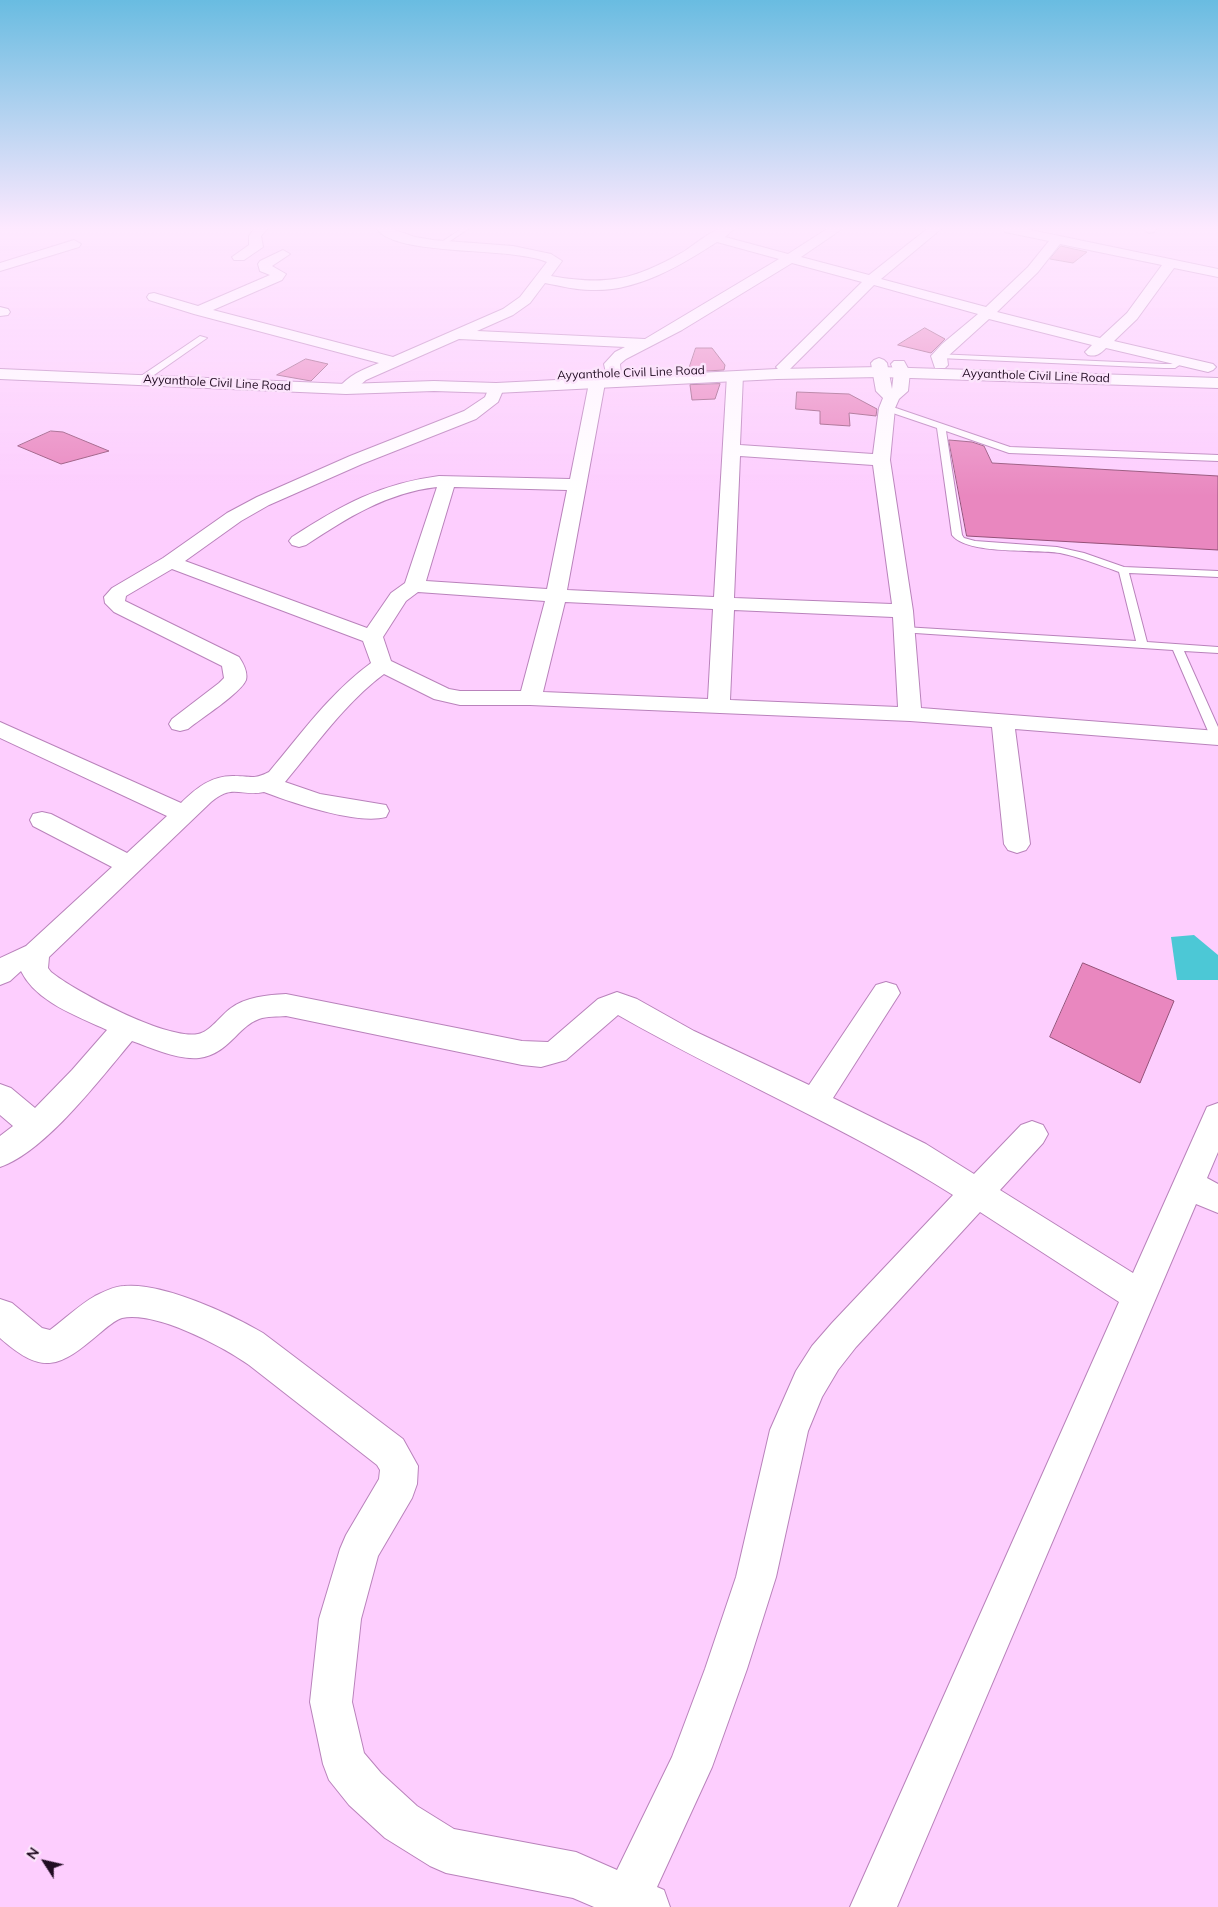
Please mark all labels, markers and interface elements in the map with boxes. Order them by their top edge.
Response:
street label: Ayyanthole Civil Line Road [557,363,705,383]
street label: Ayyanthole Civil Line Road [962,366,1110,386]
street label: Ayyanthole Civil Line Road [143,372,291,394]
north arrow [20,1837,70,1887]
text: N [22,1844,43,1863]

